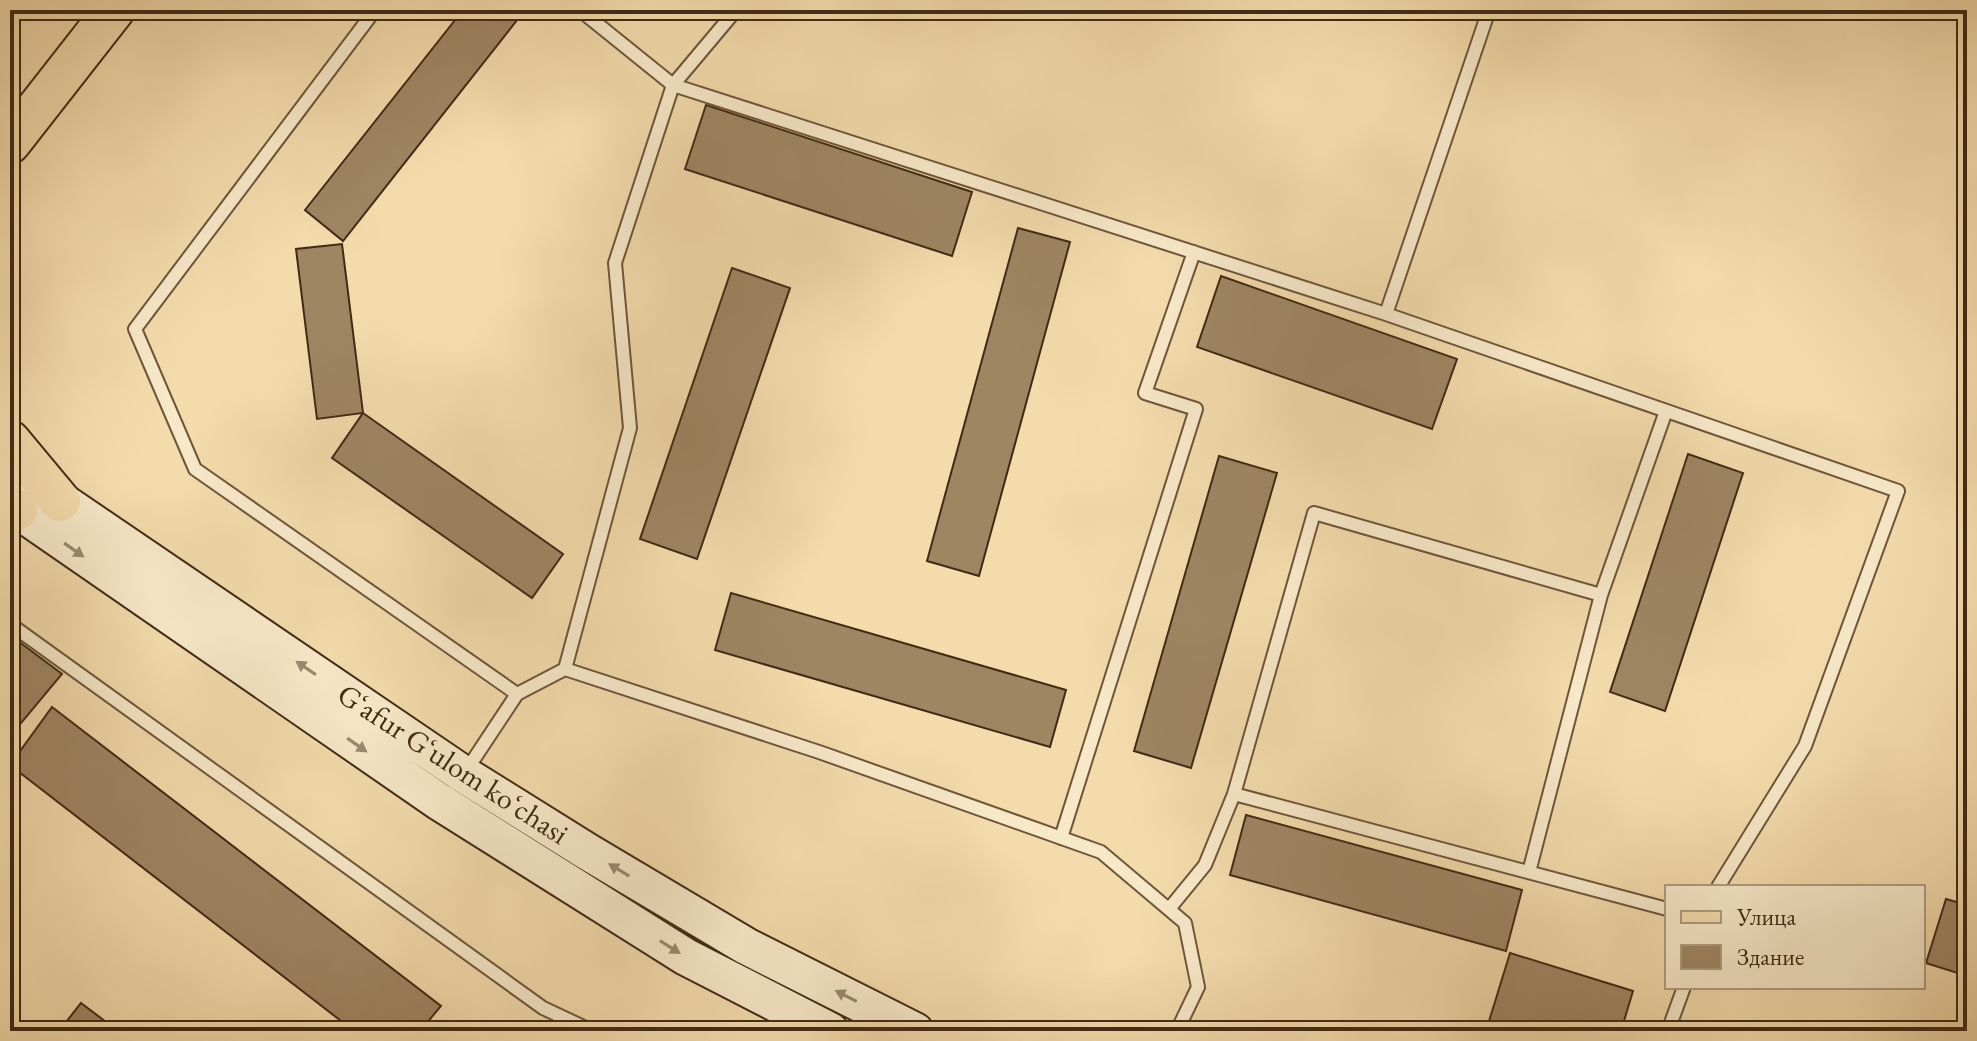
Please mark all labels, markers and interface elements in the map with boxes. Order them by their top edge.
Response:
one-way arrow [63,542,84,557]
one-way arrow [296,661,317,676]
street label: Gʻafur Gʻulom koʻchasi [330,674,576,853]
one-way arrow [346,737,368,752]
one-way arrow [608,863,630,877]
legend [1665,885,1925,989]
text: Улица [1736,901,1796,932]
one-way arrow [659,939,680,954]
text: Здание [1737,941,1804,972]
one-way arrow [834,989,857,1002]

